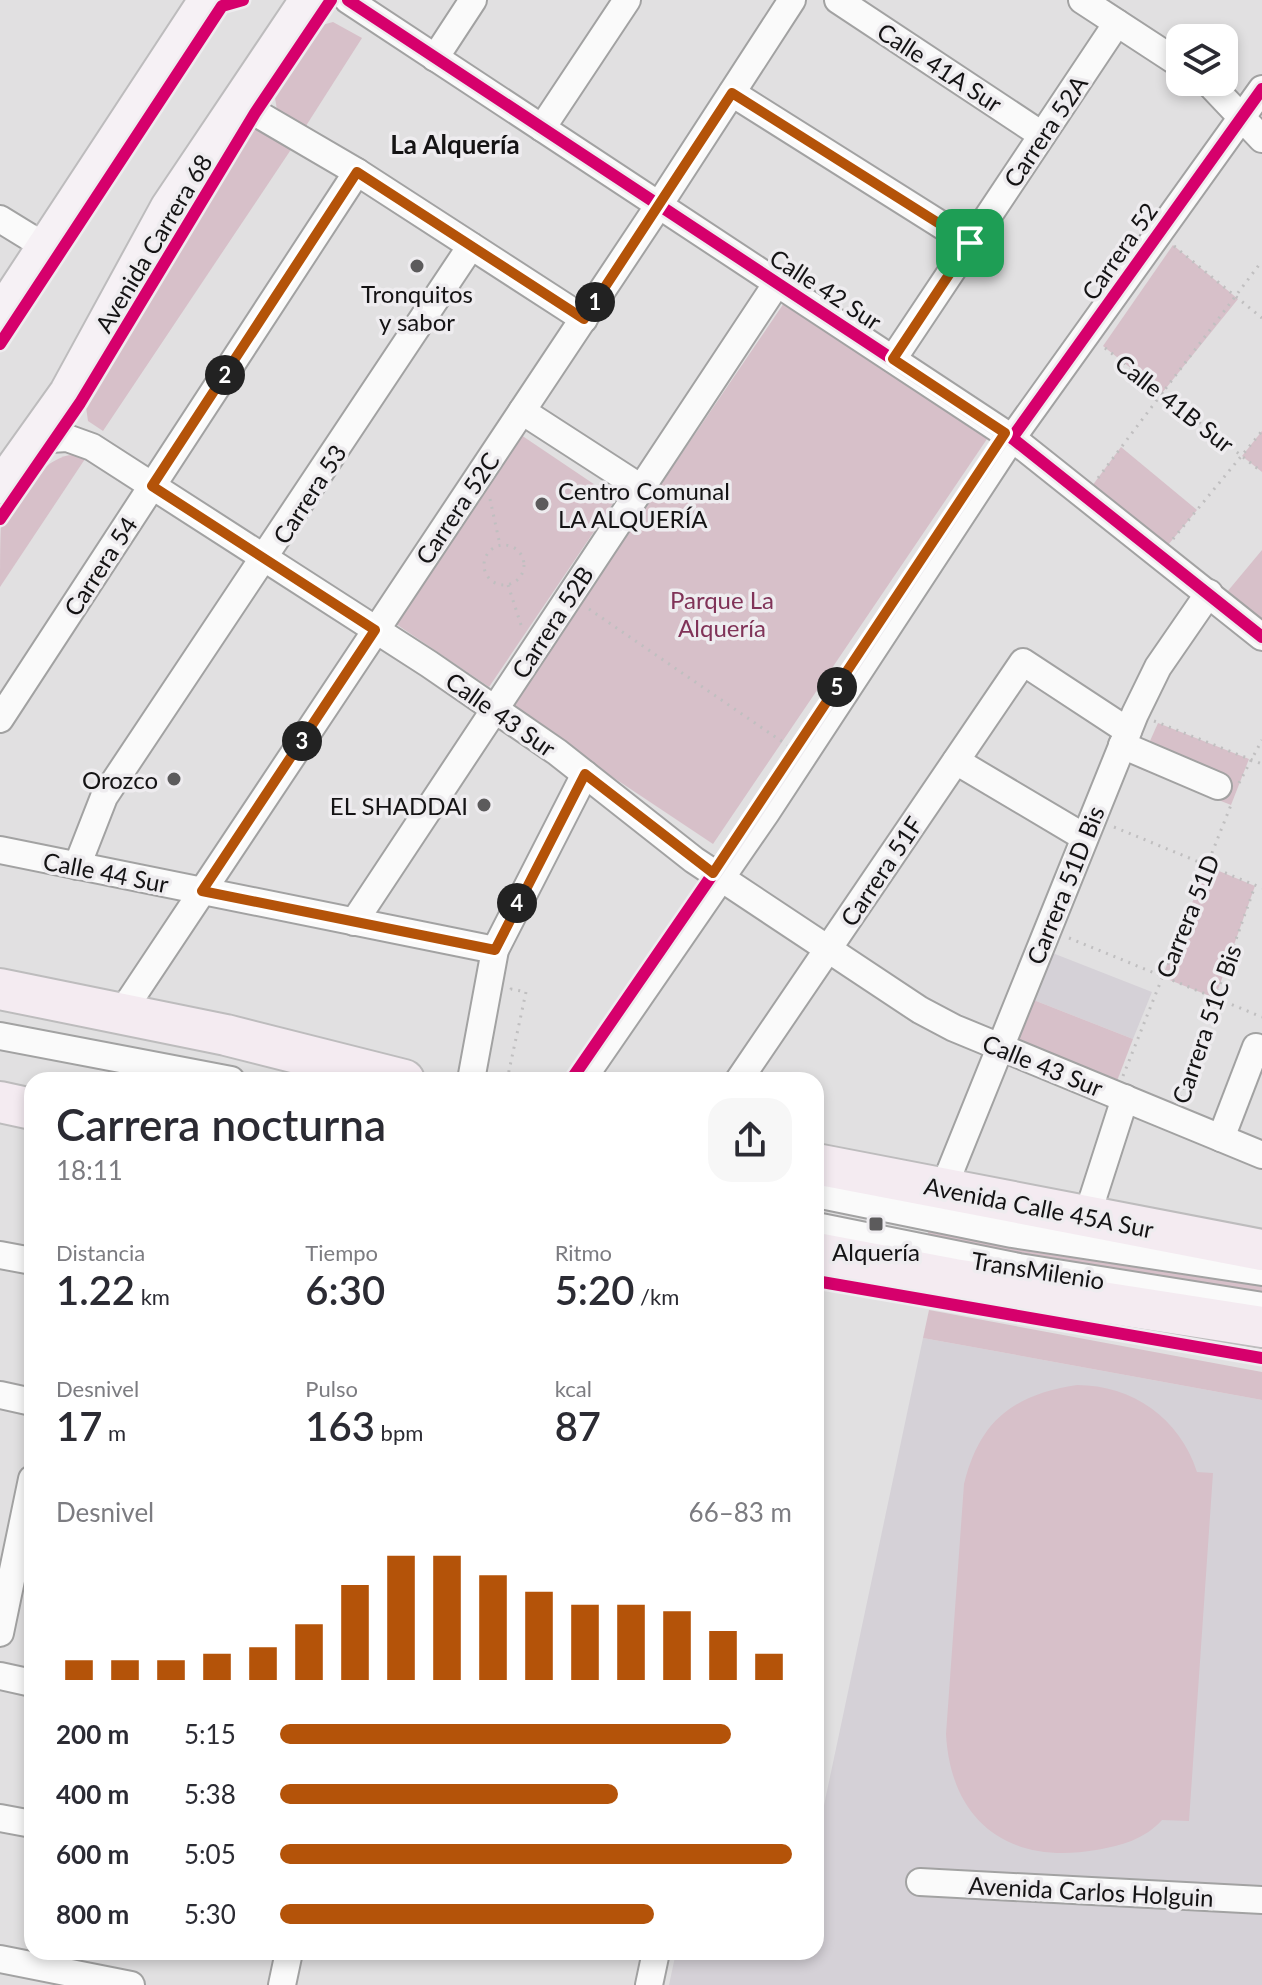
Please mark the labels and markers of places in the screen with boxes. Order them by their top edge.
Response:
pin [936,209,1004,277]
marker: Tronquitos y sabor [408,257,426,275]
place label: Tronquitos y sabor [361,279,473,336]
pin: 1 [575,282,615,322]
pin: 2 [205,355,245,395]
place label: Centro Comunal LA ALQUERÍA [558,476,730,533]
marker: Centro Comunal LA ALQUERÍA [533,495,551,513]
pin: 5 [817,667,857,707]
pin: 3 [282,721,322,761]
place label: Orozco [82,765,158,794]
marker: Orozco [165,770,183,788]
place label: EL SHADDAI [330,791,468,820]
marker: EL SHADDAI [475,796,493,814]
pin: 4 [497,883,537,923]
marker: Alquería [867,1215,885,1233]
place label: Alquería [832,1237,920,1266]

